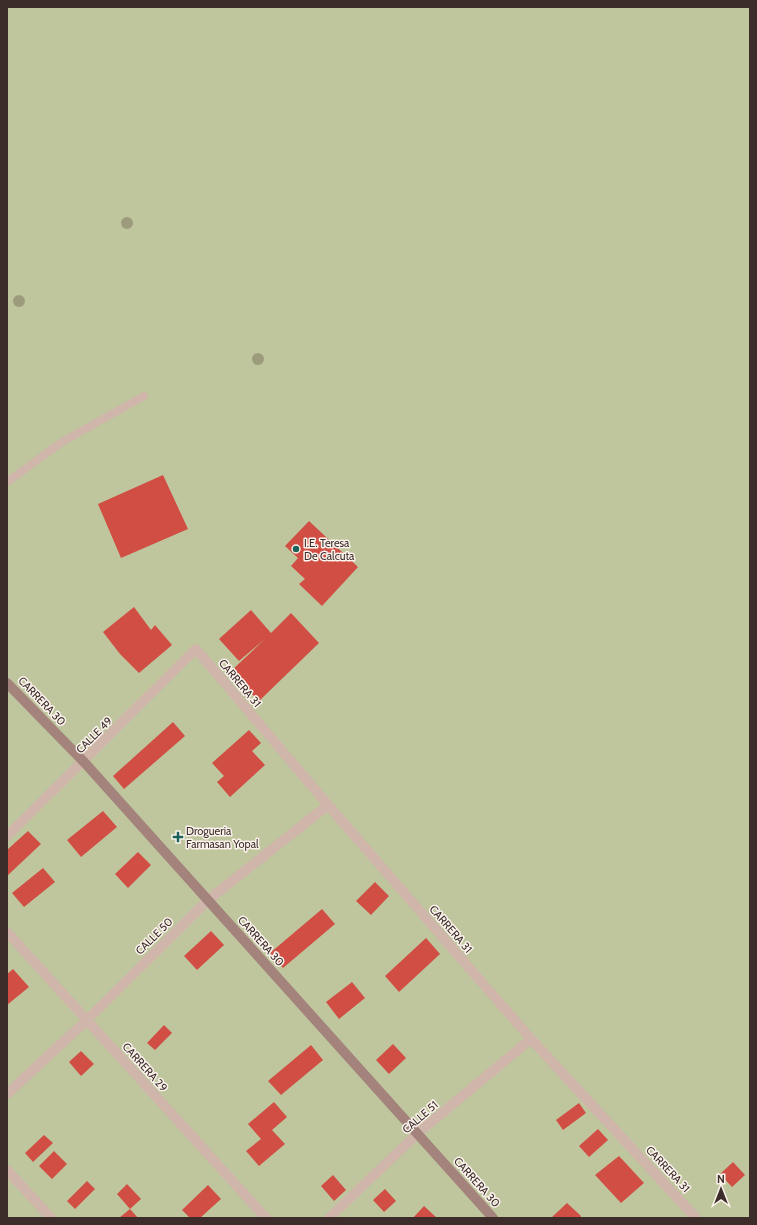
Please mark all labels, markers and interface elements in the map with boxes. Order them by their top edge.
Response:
place label: I.E. Teresa De Calcuta [304,536,355,563]
marker: I.E. Teresa De Calcuta [291,544,301,554]
street label: CARRERA 31 [216,656,264,710]
street label: CARRERA 30 [15,674,69,729]
street label: CALLE 49 [73,714,115,756]
place label: Drogueria Farmasan Yopal [186,824,259,851]
marker: Drogueria Farmasan Yopal [173,832,183,842]
street label: CARRERA 31 [427,902,475,956]
street label: CARRERA 30 [235,913,287,969]
street label: CALLE 50 [133,914,176,957]
street label: CARRERA 29 [119,1040,171,1094]
street label: CALLE 51 [399,1098,441,1136]
street label: CARRERA 31 [643,1143,693,1195]
street label: CARRERA 30 [451,1154,503,1210]
north arrow [701,1169,741,1209]
text: N [717,1172,725,1186]

